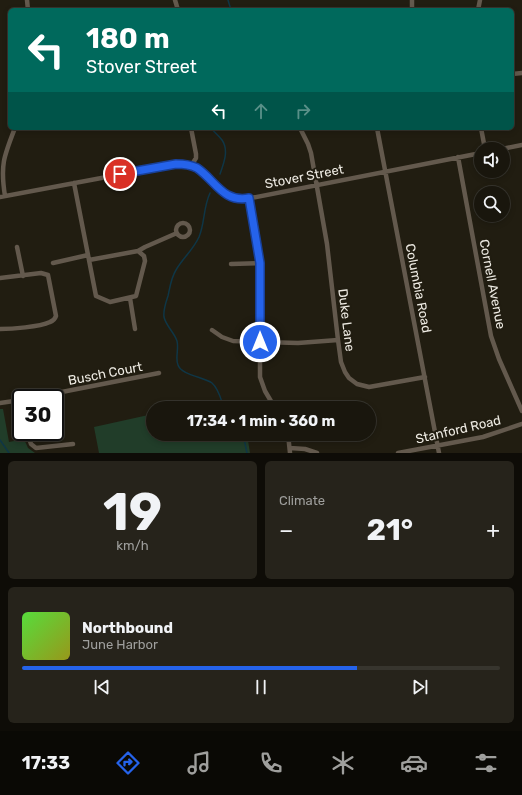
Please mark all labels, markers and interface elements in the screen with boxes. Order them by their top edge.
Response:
text: 180 m [86,22,170,55]
icon: left [20,24,72,76]
text: Stover Street [86,56,197,78]
icon: left [208,100,230,122]
icon: ahead [250,100,272,122]
icon: right [292,100,314,122]
map controls [474,142,510,222]
button: sound [474,142,510,178]
pin [103,157,137,191]
street label: Stover Street [263,161,345,191]
icon: arrive [109,163,131,185]
button: search [474,186,510,222]
street label: Cornell Avenue [476,238,509,330]
street label: Columbia Road [402,242,435,334]
street label: Duke Lane [335,288,358,352]
position arrow [239,321,281,363]
street label: Busch Court [67,359,144,388]
speed limit sign: 30 [12,389,64,441]
text: 17:34 · 1 min · 360 m [187,412,335,430]
street label: Stanford Road [414,412,502,447]
text: 19 [103,481,162,543]
text: Climate [279,493,325,508]
text: 21° [366,512,413,548]
text: − [279,517,293,544]
text: + [486,517,500,544]
text: km/h [116,538,149,553]
text: Northbound [82,619,173,637]
text: June Harbor [82,637,158,652]
icon: previous [91,676,113,698]
icon: pause [250,676,272,698]
icon: next [409,676,431,698]
icon: directions [114,749,142,777]
icon: music [185,749,213,777]
icon: phone [257,749,285,777]
icon: climate [329,749,357,777]
icon: car [400,749,428,777]
icon: filters [472,749,500,777]
text: 17:33 [22,752,70,774]

